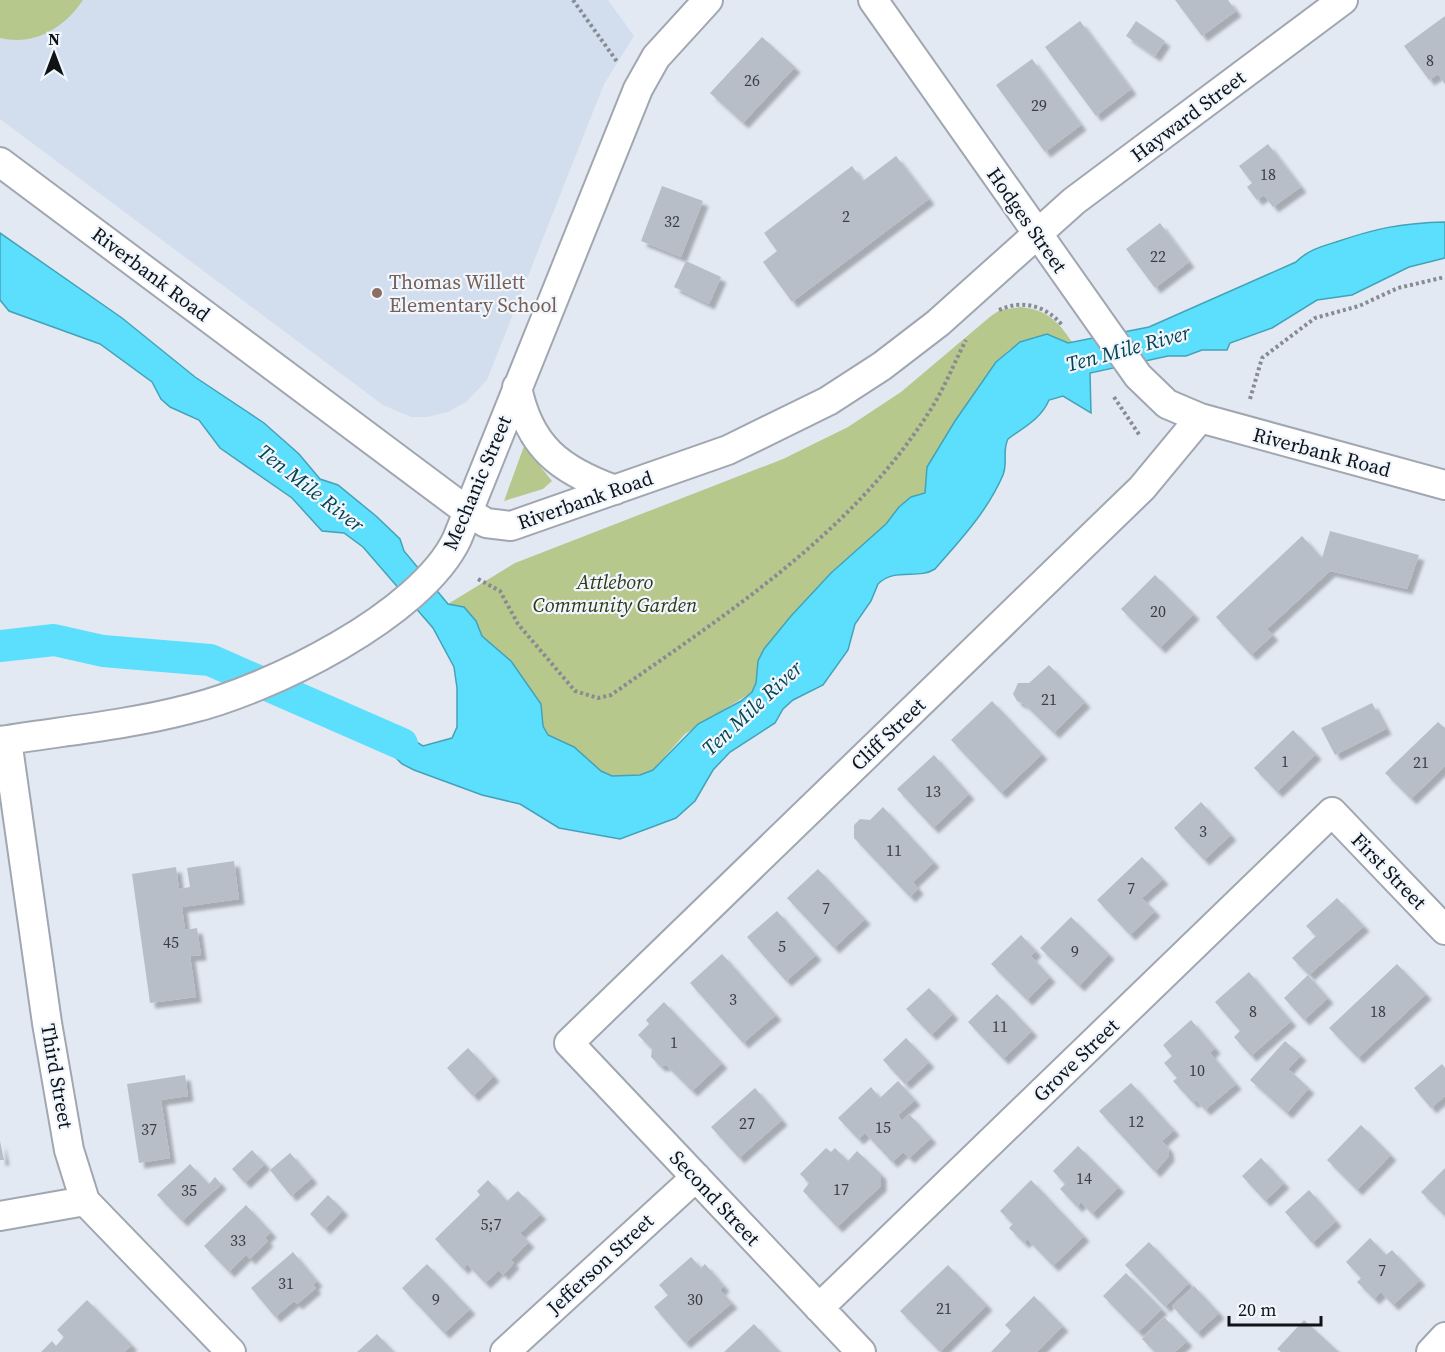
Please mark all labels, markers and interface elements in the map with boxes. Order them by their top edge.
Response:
north arrow [24,24,84,84]
text: N [48,28,60,50]
house number: 8 [1426,49,1434,71]
street label: Hayward Street [1125,63,1251,168]
house number: 26 [744,69,760,91]
house number: 29 [1031,94,1047,116]
street label: Hodges Street [980,162,1074,279]
house number: 18 [1260,163,1276,185]
house number: 2 [842,205,850,227]
house number: 32 [664,210,680,232]
street label: Riverbank Road [86,220,216,328]
house number: 22 [1150,245,1166,267]
place label: Thomas Willett Elementary School [389,268,557,319]
marker: Thomas Willett Elementary School [370,286,384,300]
water label: Ten Mile River [1062,317,1194,379]
street label: Mechanic Street [436,411,518,555]
street label: Riverbank Road [1250,420,1395,484]
water label: Ten Mile River [252,437,371,539]
street label: Riverbank Road [514,464,657,536]
park label: Attleboro Community Garden [533,568,698,619]
house number: 20 [1150,600,1166,622]
water label: Ten Mile River [695,653,809,762]
house number: 21 [1041,688,1057,710]
street label: Cliff Street [844,691,932,777]
house number: 1 [1281,750,1289,772]
house number: 21 [1413,751,1429,773]
house number: 13 [925,780,941,802]
house number: 3 [1199,820,1207,842]
street label: First Street [1345,826,1433,916]
house number: 11 [886,839,902,861]
house number: 7 [1127,877,1135,899]
house number: 7 [822,897,830,919]
house number: 45 [163,931,179,953]
house number: 5 [778,935,786,957]
house number: 9 [1071,940,1079,962]
house number: 3 [729,988,737,1010]
house number: 8 [1249,1000,1257,1022]
house number: 18 [1370,1000,1386,1022]
street label: Grove Street [1027,1012,1125,1108]
house number: 11 [992,1015,1008,1037]
street label: Third Street [34,1021,80,1131]
house number: 1 [670,1031,678,1053]
house number: 10 [1189,1059,1205,1081]
house number: 12 [1128,1110,1144,1132]
house number: 27 [739,1112,755,1134]
house number: 15 [875,1116,891,1138]
house number: 37 [141,1118,157,1140]
street label: Second Street [664,1144,767,1252]
house number: 14 [1076,1167,1092,1189]
house number: 17 [833,1178,849,1200]
house number: 35 [181,1179,197,1201]
street label: Jefferson Street [540,1207,660,1321]
house number: 5;7 [481,1213,501,1235]
house number: 33 [230,1229,246,1251]
house number: 7 [1378,1259,1386,1281]
house number: 31 [278,1272,294,1294]
house number: 9 [432,1288,440,1310]
house number: 30 [687,1288,703,1310]
scale bar [1229,1289,1320,1327]
house number: 21 [936,1297,952,1319]
text: 20 m [1238,1297,1276,1322]

